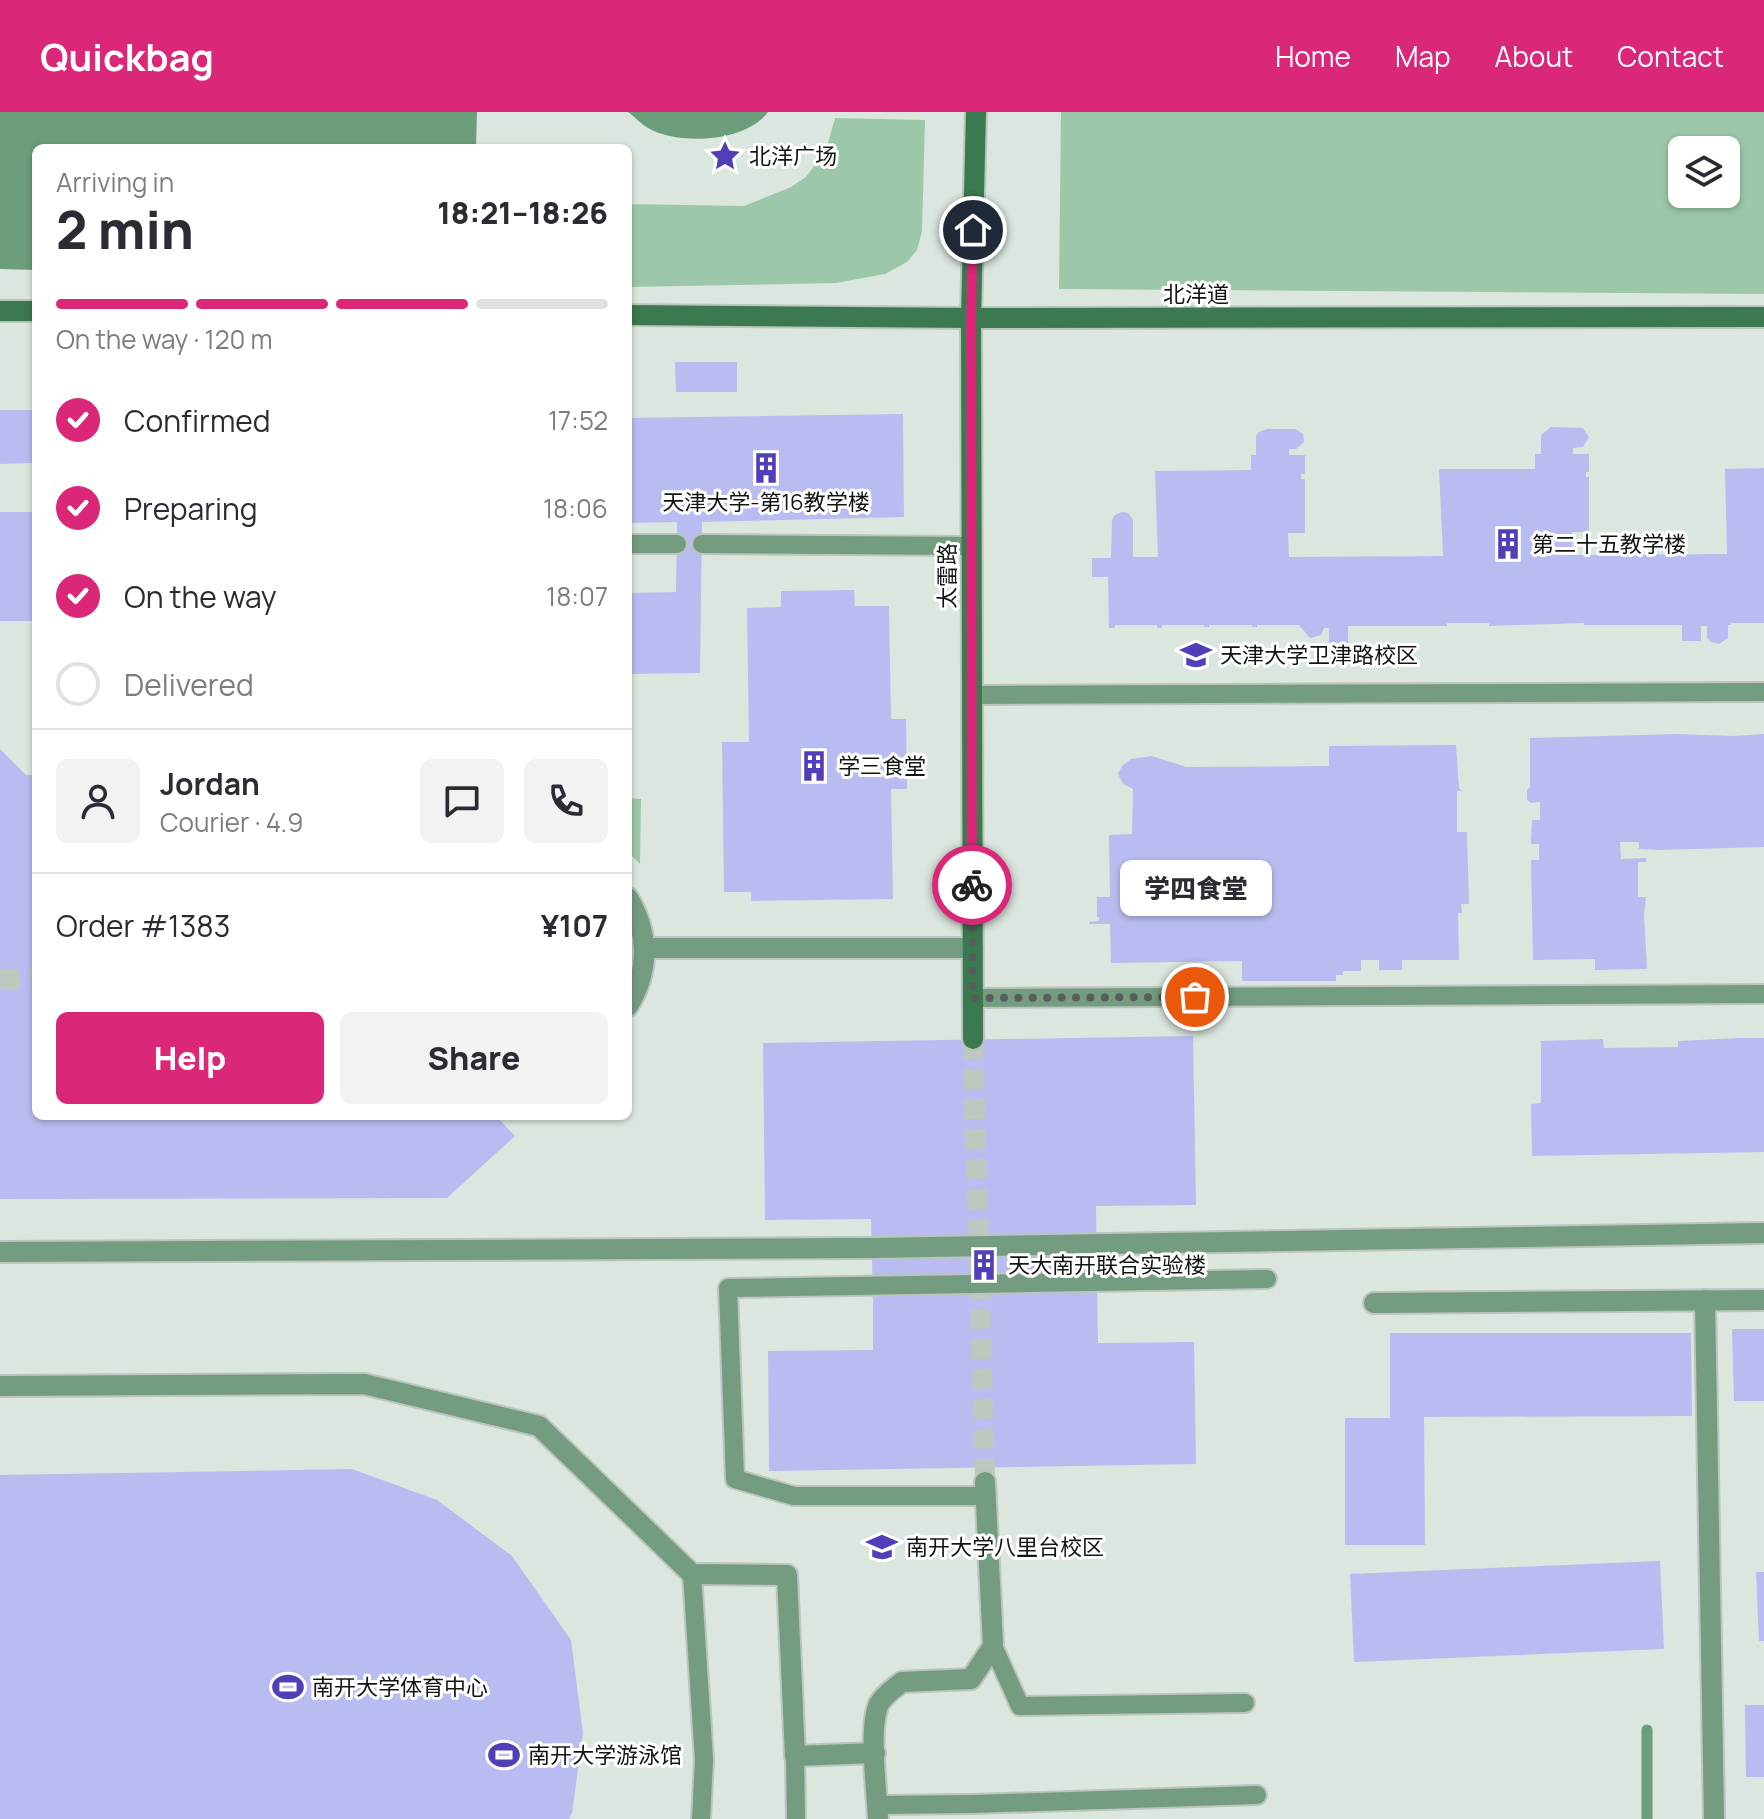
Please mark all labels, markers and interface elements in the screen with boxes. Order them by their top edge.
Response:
text: Quickbag [40,30,214,82]
text: Home [1275,37,1351,75]
text: Map [1395,37,1451,75]
text: About [1495,37,1573,75]
text: Contact [1617,37,1724,75]
map controls [1668,136,1740,208]
button: layers [1668,136,1740,208]
place icon: 北洋广场 [708,139,742,173]
place label: 北洋广场 [749,141,837,171]
text: Arriving in [56,164,174,200]
text: 18:21–18:26 [437,192,608,233]
text: 2 min [56,194,194,265]
pin [939,196,1007,264]
icon: home [951,208,995,252]
street label: 北洋道 [1163,279,1229,309]
text: On the way · 120 m [56,321,273,357]
icon: check [56,398,100,442]
text: Confirmed [124,400,271,441]
text: 17:52 [548,402,608,438]
building icon: 天津大学-第16教学楼 [749,451,783,485]
icon: check [56,486,100,530]
place label: 天津大学-第16教学楼 [662,487,870,517]
text: Preparing [124,488,258,529]
text: 18:06 [543,490,608,526]
building icon: 第二十五教学楼 [1491,527,1525,561]
place label: 第二十五教学楼 [1532,529,1686,559]
street label: 太雷路 [932,543,962,609]
icon: check [56,574,100,618]
text: On the way [124,576,277,617]
text: 18:07 [546,578,608,614]
school or university icon: 天津大学卫津路校区 [1179,638,1213,672]
place label: 天津大学卫津路校区 [1220,640,1418,670]
text: Delivered [124,664,254,705]
building icon: 学三食堂 [797,749,831,783]
place label: 学三食堂 [838,751,926,781]
button: person [56,759,140,843]
button: chat [420,759,504,843]
button: phone [524,759,608,843]
text: Jordan [160,763,260,804]
text: Courier · 4.9 [160,804,303,840]
courier [932,845,1012,925]
callout: 学四食堂 [1119,861,1271,917]
icon: bike [950,863,994,907]
text: 学四食堂 [1144,870,1248,906]
text: Order #1383 [56,905,230,946]
text: ¥107 [541,905,608,946]
pin [1161,963,1229,1031]
icon: bag [1173,975,1217,1019]
button: Help [56,1012,324,1104]
button: Share [340,1012,608,1104]
building icon: 天大南开联合实验楼 [967,1248,1001,1282]
place label: 天大南开联合实验楼 [1008,1250,1206,1280]
school or university icon: 南开大学八里台校区 [865,1530,899,1564]
place label: 南开大学八里台校区 [906,1532,1104,1562]
sports icon: 南开大学体育中心 [271,1670,305,1704]
place label: 南开大学体育中心 [312,1672,488,1702]
sports icon: 南开大学游泳馆 [487,1738,521,1772]
place label: 南开大学游泳馆 [528,1740,682,1770]

